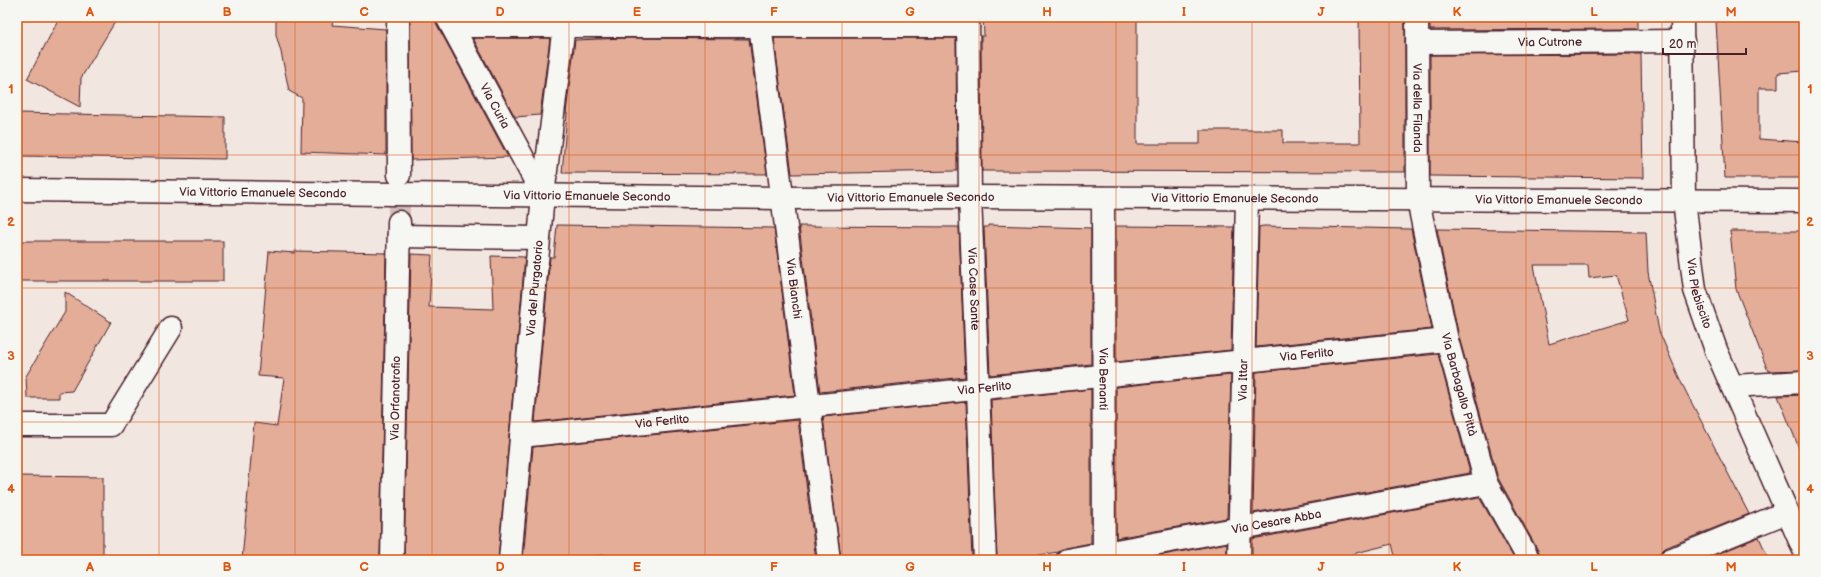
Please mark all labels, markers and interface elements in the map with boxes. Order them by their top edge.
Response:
text: A [85,4,94,20]
text: B [222,4,232,20]
text: C [359,4,369,20]
text: D [495,4,505,20]
text: E [633,4,642,20]
text: F [770,4,778,20]
text: G [905,4,915,20]
text: H [1042,4,1052,20]
text: I [1182,4,1186,20]
text: J [1317,4,1325,20]
text: K [1453,4,1462,20]
text: L [1590,4,1598,20]
text: M [1725,4,1737,20]
scale bar [1663,30,1746,56]
street label: Via Cutrone [1518,34,1582,50]
text: 20 m [1669,37,1696,52]
street label: Via della Filanda [1410,63,1425,153]
text: 1 [8,81,14,97]
street label: Via Curia [477,81,513,131]
text: 1 [1807,81,1813,97]
street label: Via Vittorio Emanuele Secondo [179,184,347,201]
street label: Via Vittorio Emanuele Secondo [503,188,671,204]
street label: Via Vittorio Emanuele Secondo [827,189,995,205]
street label: Via Vittorio Emanuele Secondo [1151,190,1319,206]
street label: Via Vittorio Emanuele Secondo [1475,192,1643,208]
text: 2 [7,214,15,230]
text: 2 [1806,214,1814,230]
street label: Via del Purgatorio [523,239,546,337]
street label: Via Case Sante [965,247,983,331]
street label: Via Plebiscito [1684,257,1716,331]
street label: Via Bianchi [783,258,805,320]
street label: Via Barbagallo Pittà [1438,331,1480,438]
street label: Via Ferlito [1279,344,1335,365]
text: 3 [7,348,15,364]
street label: Via Benanti [1096,348,1111,410]
text: 3 [1806,348,1814,364]
street label: Via Orfanotrofio [387,355,404,440]
street label: Via Ittar [1235,358,1251,401]
street label: Via Ferlito [957,378,1012,398]
street label: Via Ferlito [635,411,690,432]
text: 4 [7,481,15,497]
text: 4 [1806,481,1814,497]
street label: Via Cesare Abba [1230,506,1323,537]
text: A [85,559,94,575]
text: B [222,559,232,575]
text: C [359,559,369,575]
text: D [495,559,505,575]
text: E [633,559,642,575]
text: F [770,559,778,575]
text: G [905,559,915,575]
text: H [1042,559,1052,575]
text: I [1182,559,1186,575]
text: J [1317,559,1325,575]
text: K [1453,559,1462,575]
text: L [1590,559,1598,575]
text: M [1725,559,1737,575]

